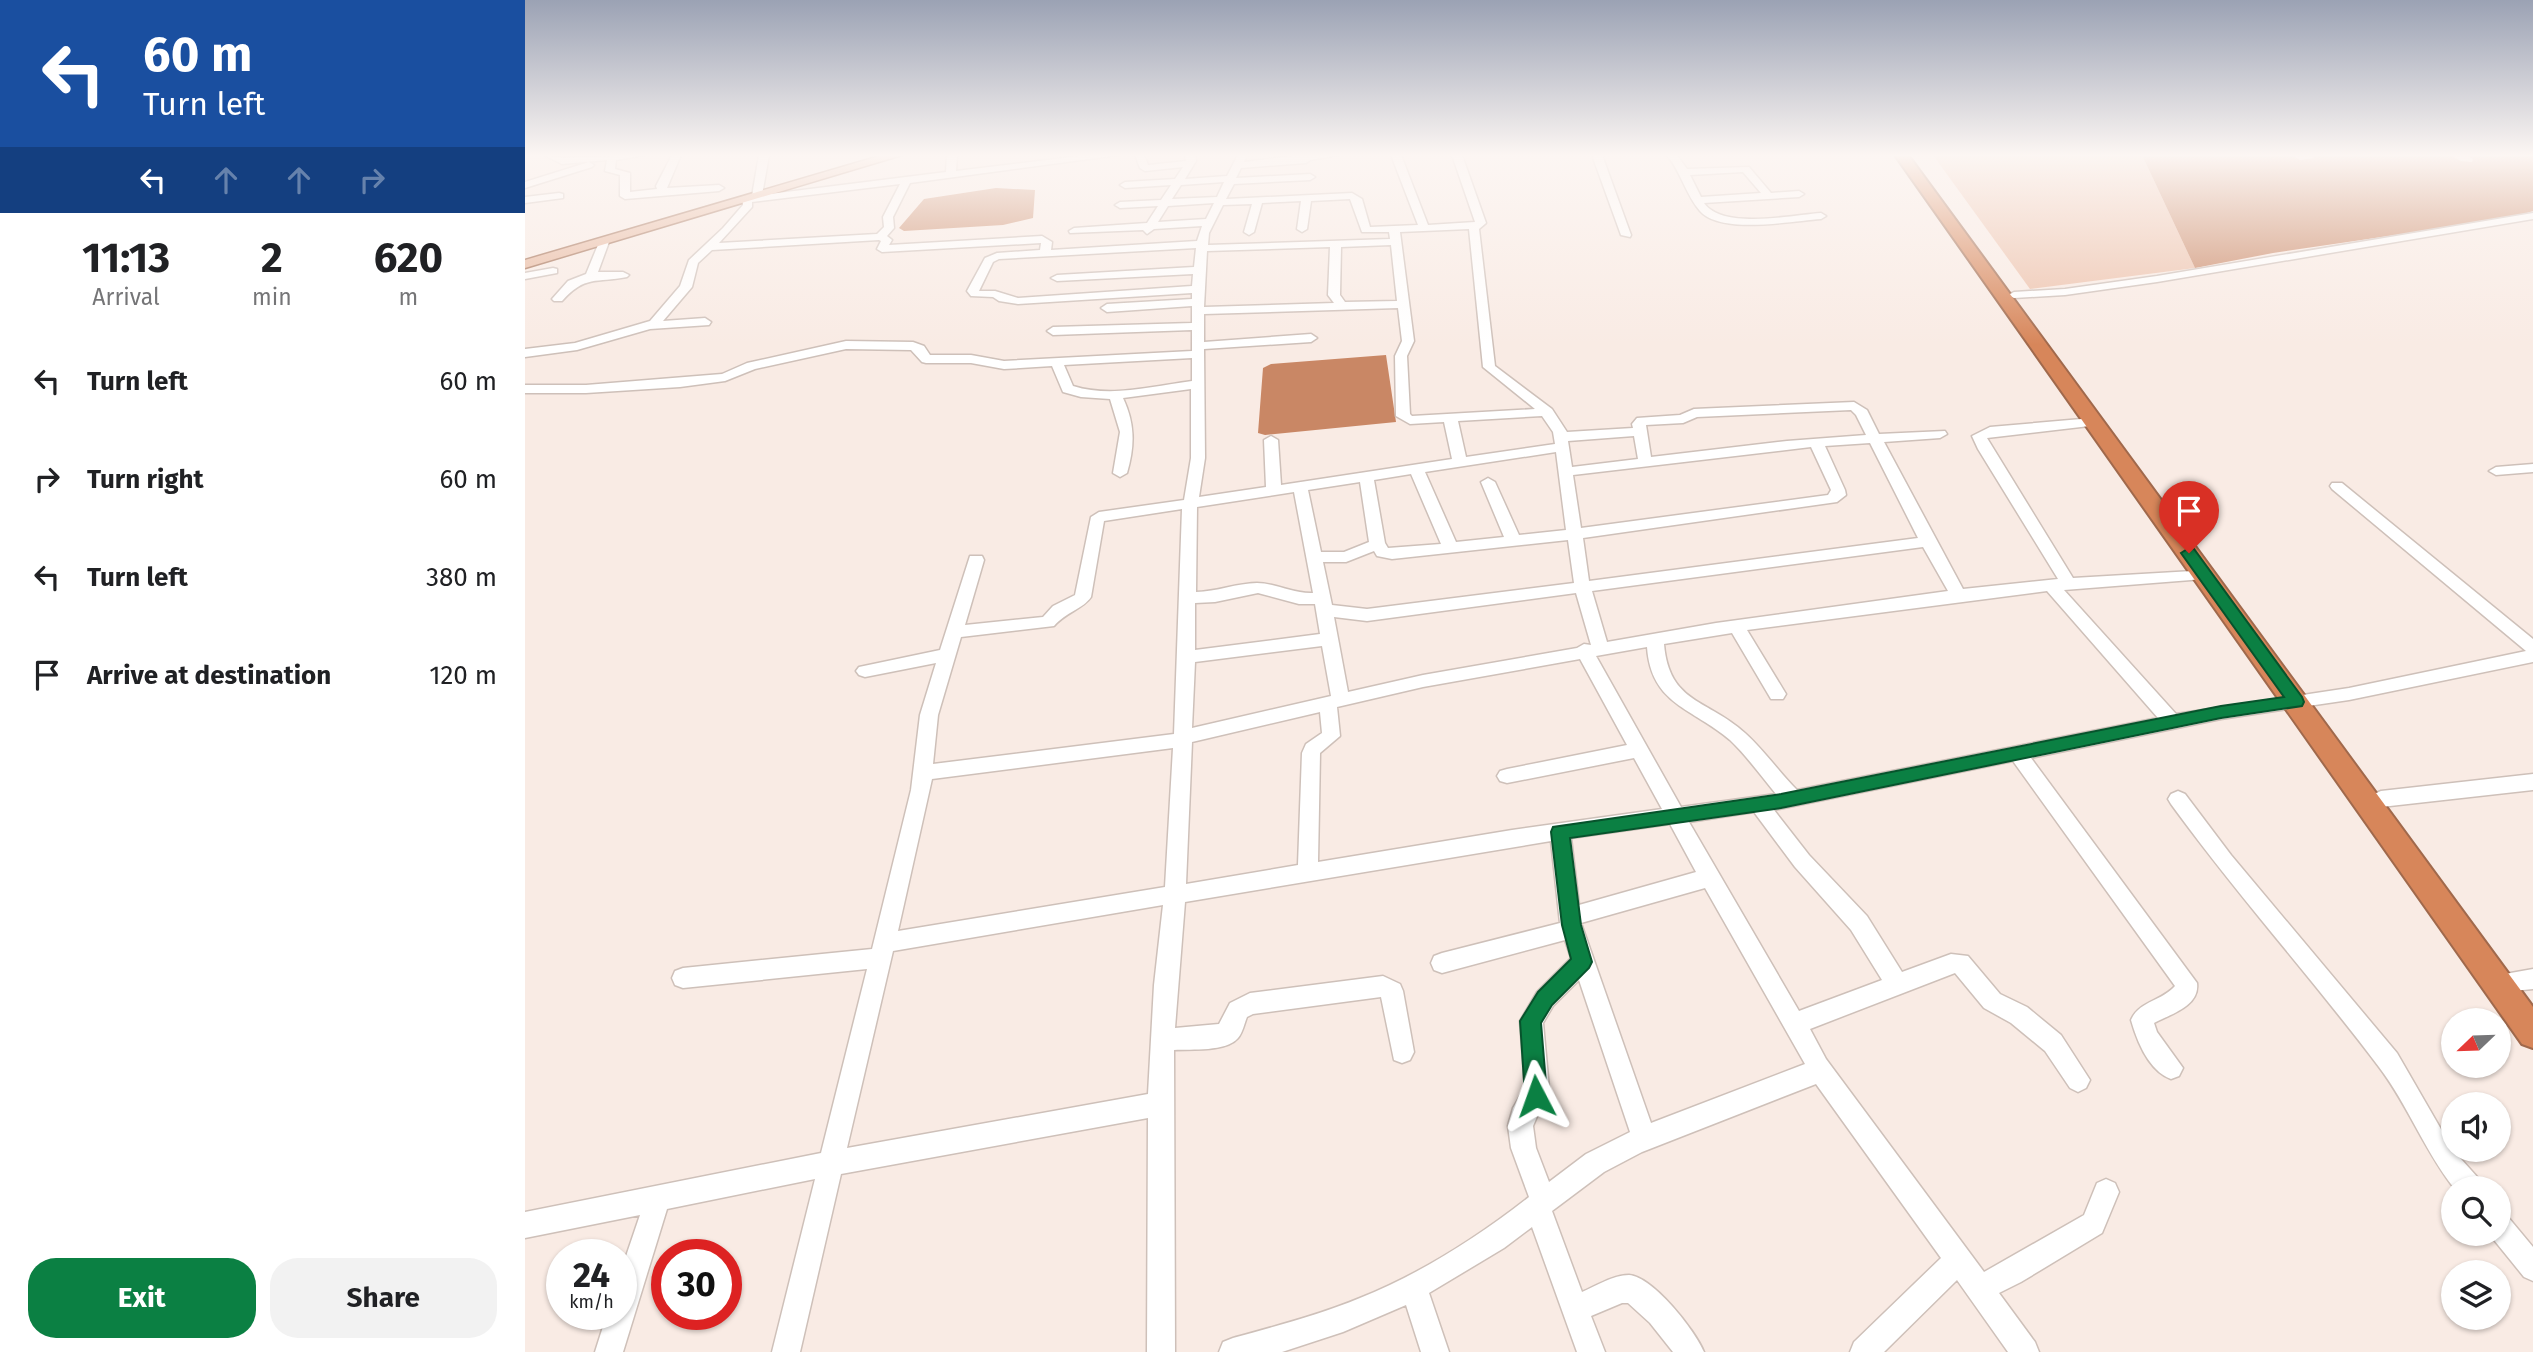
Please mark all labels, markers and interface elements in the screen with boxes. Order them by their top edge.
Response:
text: 60 m [143,25,252,84]
icon: left [28,28,119,119]
text: Turn left [143,85,265,123]
icon: left [134,161,172,199]
icon: ahead [207,161,245,199]
icon: ahead [280,161,318,199]
icon: right [353,161,391,199]
text: 11:13 [82,233,170,283]
text: 2 [261,233,283,283]
text: 620 [374,233,443,283]
text: Arrival [92,283,160,311]
text: min [252,283,292,311]
text: m [398,283,418,311]
icon: left [28,362,66,400]
text: Turn left [87,366,188,397]
text: 60 m [439,366,497,397]
icon: right [28,460,66,498]
text: Turn right [87,464,204,495]
text: 60 m [439,464,497,495]
pin [2159,481,2219,553]
icon: arrive [2170,492,2208,530]
icon: left [28,558,66,596]
text: Turn left [87,562,188,593]
text: 380 m [426,562,497,593]
icon: arrive [28,656,66,694]
text: Arrive at destination [87,660,331,691]
text: 120 m [429,660,497,691]
north arrow [2441,1008,2511,1078]
map controls [2441,1008,2511,1330]
position arrow [1499,1059,1573,1133]
button: sound [2441,1092,2511,1162]
button: search [2441,1176,2511,1246]
speed limit sign: 30 [651,1239,742,1330]
text: 24 [573,1254,610,1296]
button: Exit [28,1258,256,1338]
button: Share [270,1258,497,1338]
button: layers [2441,1260,2511,1330]
text: km/h [569,1291,614,1313]

